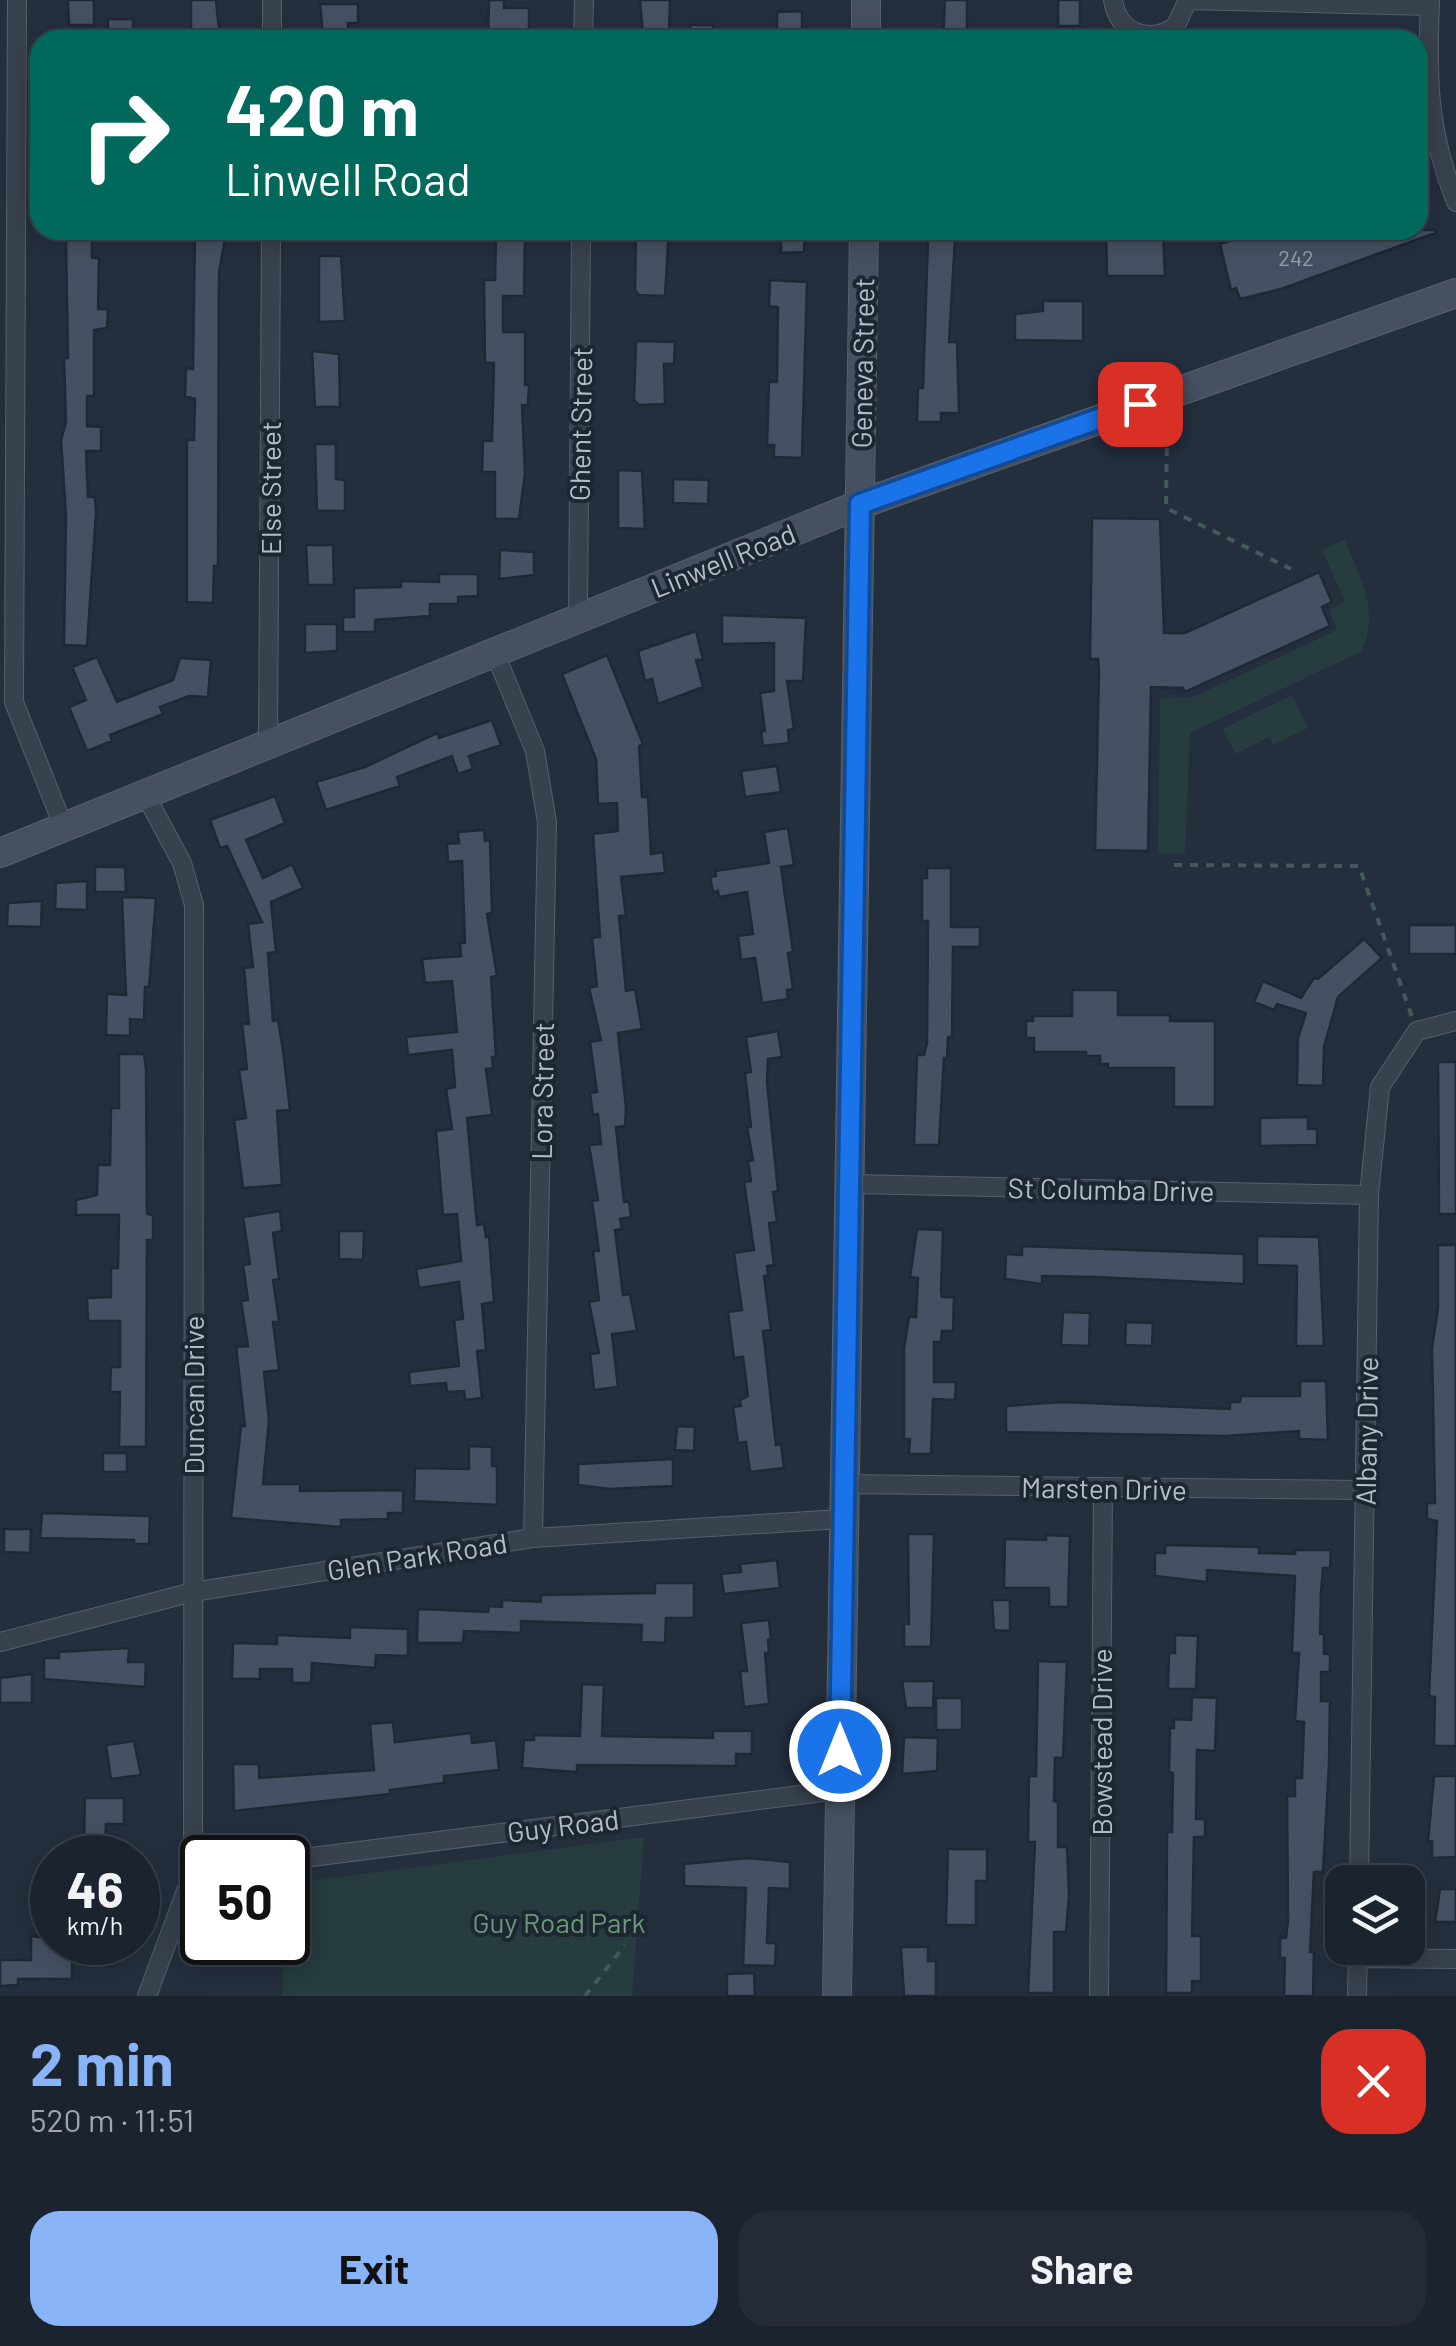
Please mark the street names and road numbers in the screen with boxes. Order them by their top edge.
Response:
street label: Geneva Street [844,277,880,449]
street label: Ghent Street [562,347,598,501]
street label: Else Street [253,421,287,555]
street label: Linwell Road [646,516,800,604]
street label: Lora Street [524,1022,560,1160]
street label: St Columba Drive [1007,1170,1215,1208]
street label: Duncan Drive [176,1316,210,1474]
street label: Albany Drive [1348,1356,1384,1506]
street label: Marsten Drive [1021,1470,1187,1506]
street label: Glen Park Road [325,1525,509,1587]
street label: Bowstead Drive [1084,1648,1118,1836]
street label: Guy Road [505,1801,621,1849]

